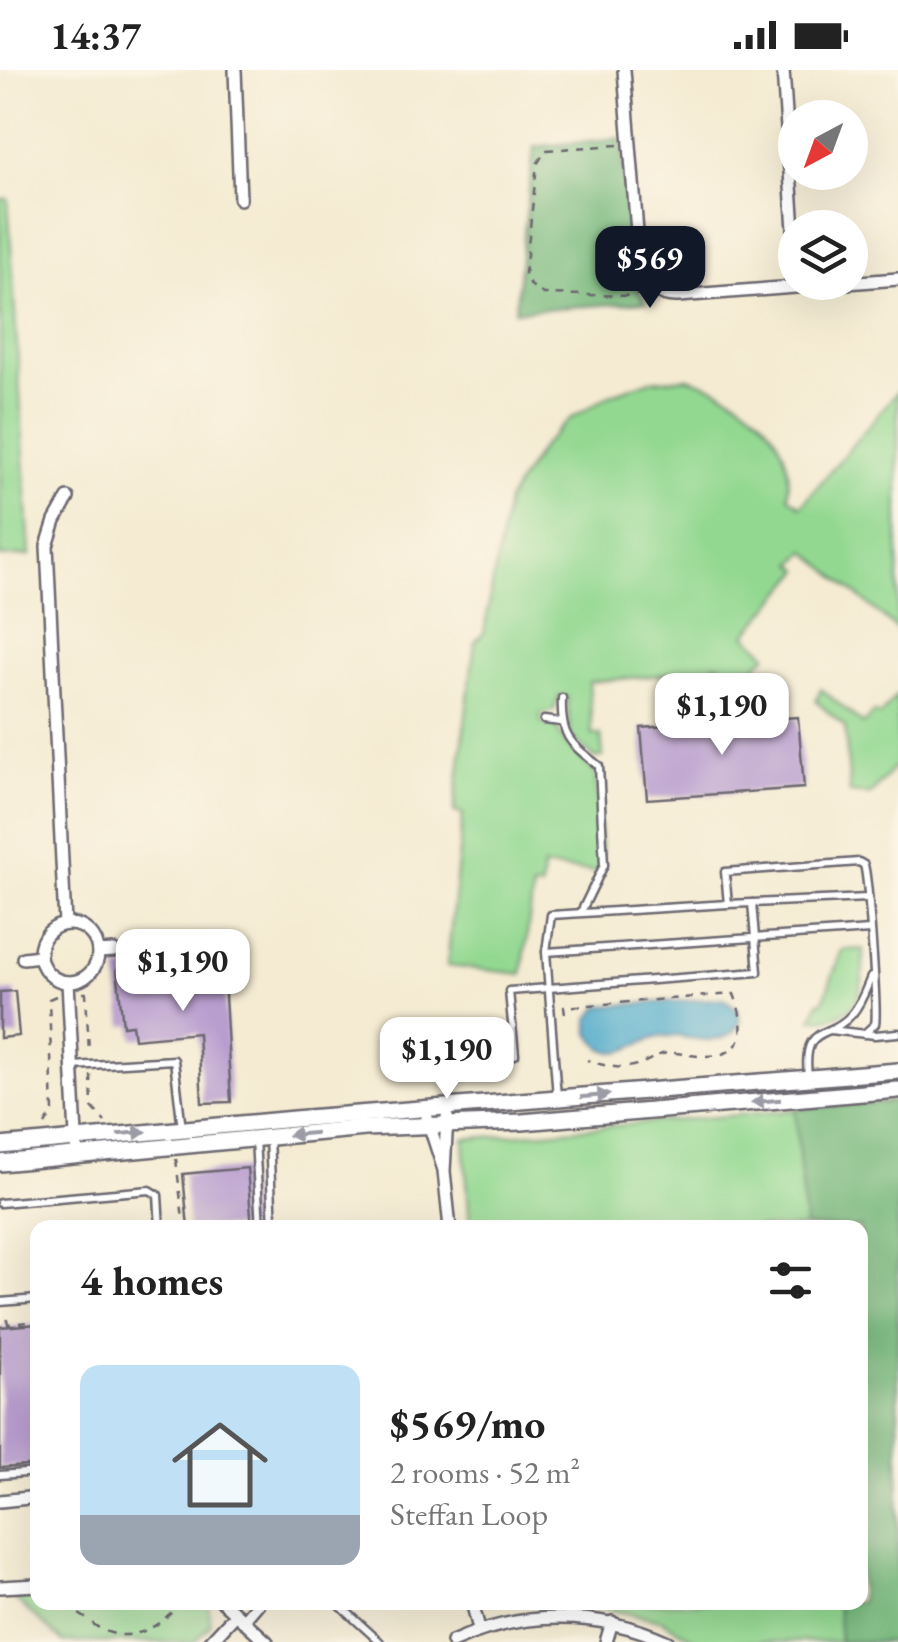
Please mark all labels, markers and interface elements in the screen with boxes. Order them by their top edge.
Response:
text: 14:37 [50,11,141,60]
north arrow [778,100,868,190]
map controls [778,100,868,300]
button: layers [778,210,868,300]
pin: $569 [591,226,709,311]
text: $569 [617,237,683,279]
pin: $1,190 [641,673,803,758]
text: $1,190 [677,684,767,726]
pin: $1,190 [102,929,264,1014]
text: $1,190 [138,940,228,982]
pin: $1,190 [366,1017,528,1102]
text: $1,190 [402,1028,492,1070]
one-way arrow [580,1087,612,1103]
one-way arrow [750,1093,781,1109]
one-way arrow [116,1124,148,1140]
one-way arrow [286,1127,318,1143]
text: 4 homes [80,1253,223,1308]
icon: filters [763,1253,818,1308]
text: $569/mo [390,1396,546,1451]
icon: home [160,1405,280,1525]
text: 2 rooms · 52 m² [390,1451,580,1493]
text: Steffan Loop [390,1493,548,1535]

